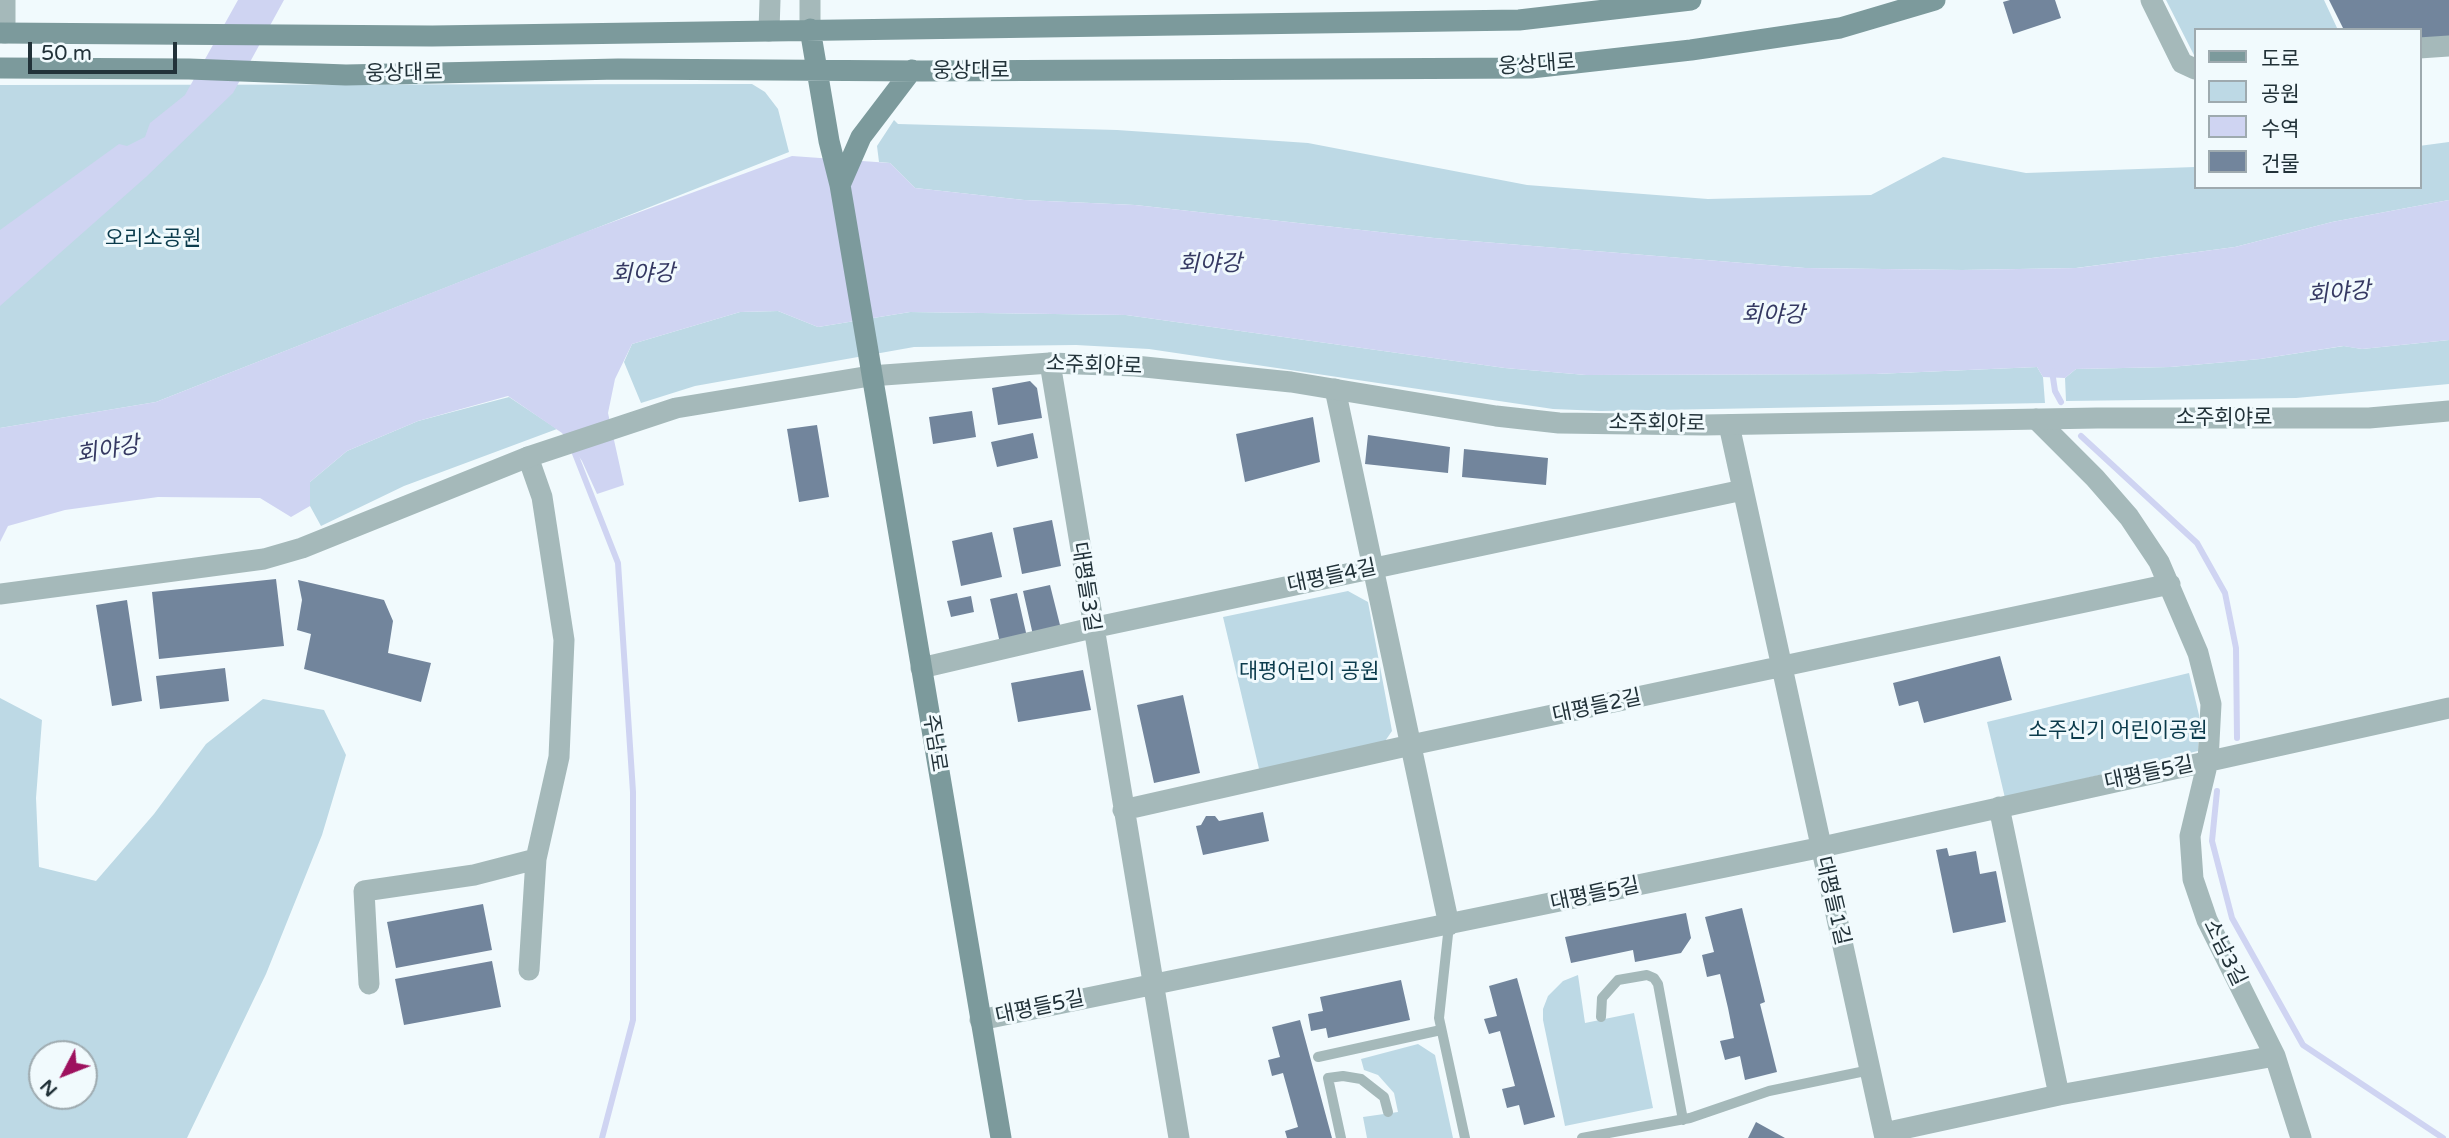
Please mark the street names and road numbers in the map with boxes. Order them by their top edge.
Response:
street label: 웅상대로 [1498,50,1576,80]
street label: 웅상대로 [932,58,1010,84]
street label: 웅상대로 [365,61,443,87]
street label: 소주회야로 [1045,352,1143,380]
street label: 소주회야로 [2176,405,2272,431]
street label: 소주회야로 [1608,411,1706,437]
street label: 대평들3길 [1065,540,1105,634]
street label: 대평들4길 [1285,555,1379,599]
street label: 대평들2길 [1550,685,1644,729]
street label: 주남로 [917,712,951,774]
street label: 대평들5길 [2102,752,2196,796]
street label: 대평들1길 [1810,854,1854,948]
street label: 대평들5길 [1548,873,1642,917]
street label: 소남3길 [2197,916,2251,990]
street label: 대평들5길 [993,986,1087,1030]

